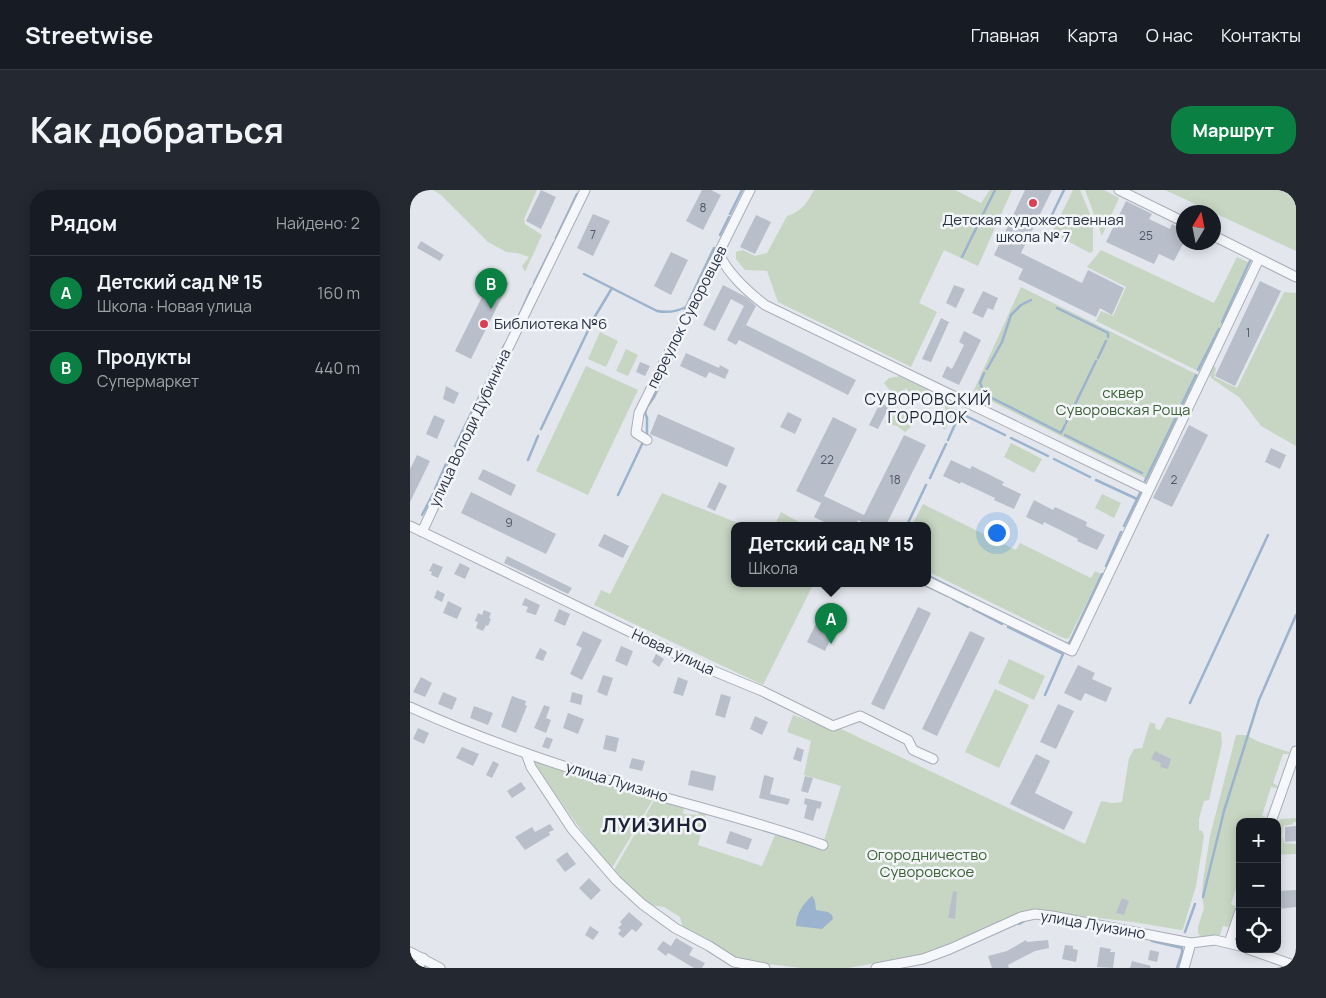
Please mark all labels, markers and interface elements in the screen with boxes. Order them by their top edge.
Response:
text: Streetwise [25,18,153,51]
text: Главная [971,23,1040,47]
text: Карта [1068,23,1118,47]
text: О нас [1146,23,1193,47]
text: Контакты [1221,23,1301,47]
text: Как добраться [30,106,284,154]
button: Маршрут [1171,106,1296,154]
marker: Детская художественная школа № 7 [1027,197,1039,209]
house number: 8 [700,199,707,216]
north arrow [1176,205,1221,250]
text: Рядом [50,209,117,237]
place label: Детская художественная школа № 7 [942,209,1124,247]
text: Найдено: 2 [276,212,360,234]
house number: 7 [590,226,596,243]
house number: 25 [1139,227,1153,244]
street label: переулок Суворовцев [641,242,732,392]
pin: B [475,268,507,309]
text: Детский сад № 15 [97,269,263,295]
text: A [61,282,71,304]
text: 160 m [317,282,360,304]
text: Школа · Новая улица [97,295,252,317]
place label: Библиотека №6 [494,313,607,334]
marker: Библиотека №6 [478,318,490,330]
house number: 1 [1246,324,1250,341]
text: Продукты [97,344,191,370]
street label: улица Володи Дубинина [424,345,515,510]
text: B [61,357,71,379]
text: 440 m [314,357,360,379]
text: Супермаркет [97,370,199,392]
park label: сквер Суворовская Роща [1056,382,1190,420]
district label: СУВОРОВСКИЙ ГОРОДОК [864,388,992,428]
house number: 22 [820,451,834,468]
house number: 18 [889,471,901,488]
house number: 2 [1171,471,1178,488]
house number: 9 [505,514,513,531]
your location [984,520,1010,546]
popup [731,522,931,587]
text: Детский сад № 15 [748,531,914,557]
text: Школа [748,557,798,579]
pin: A [815,603,847,644]
street label: Новая улица [628,623,718,680]
street label: улица Луизино [563,756,671,807]
district label: ЛУИЗИНО [602,811,708,838]
map controls [1236,818,1281,953]
button: + [1236,818,1281,863]
park label: Огородничество Суворовское [867,844,987,882]
button: − [1236,863,1281,908]
street label: улица Луизино [1039,905,1147,944]
button: locate [1236,908,1281,953]

